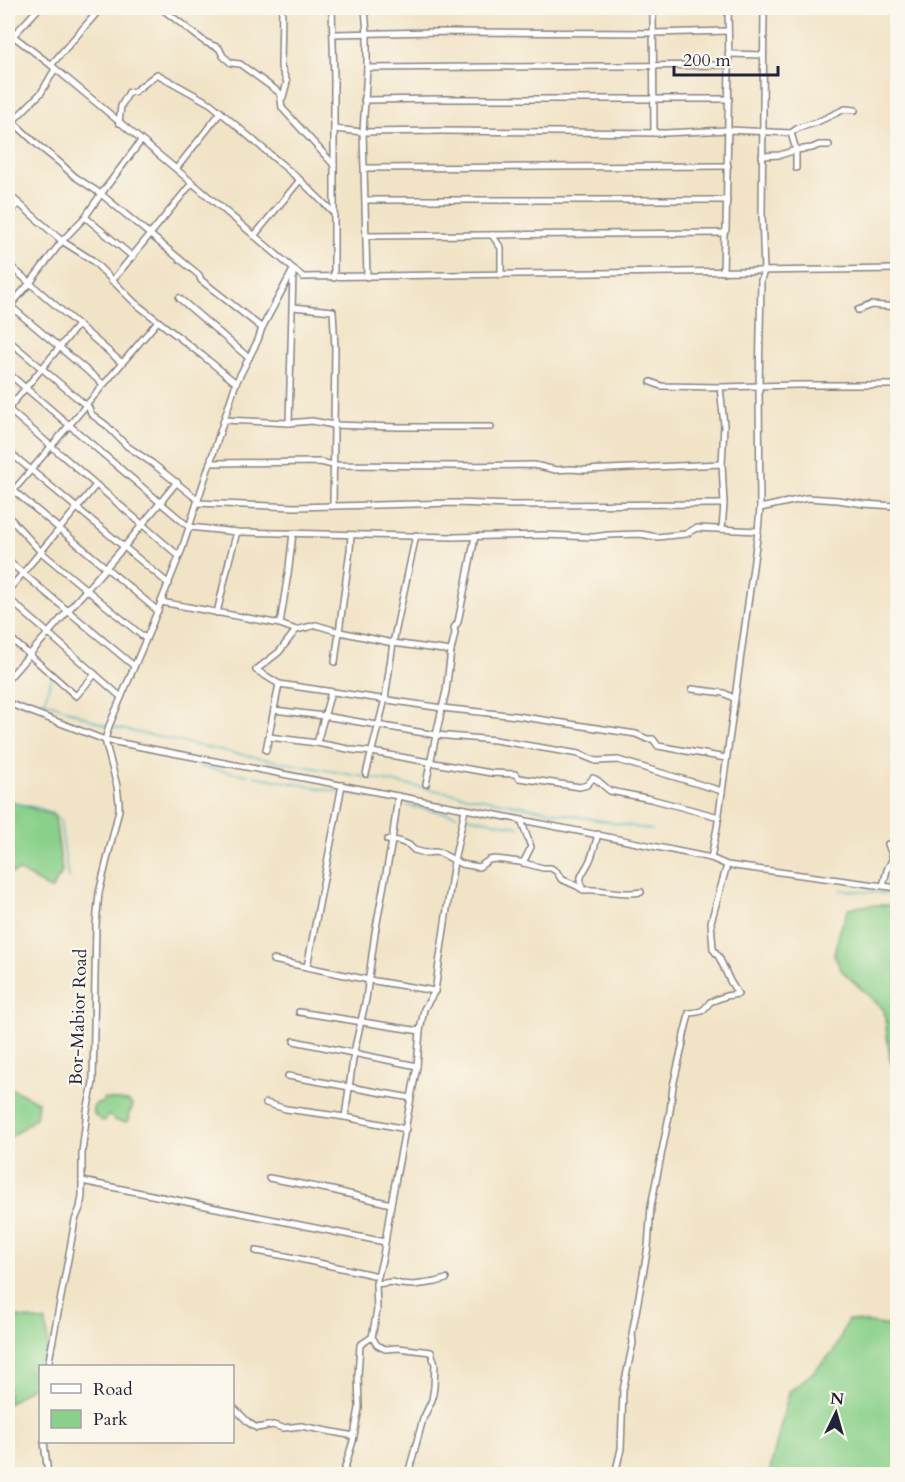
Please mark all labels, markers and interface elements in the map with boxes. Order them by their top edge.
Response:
scale bar [674,39,778,77]
text: 200 m [683,48,731,73]
street label: Bor-Mabior Road [64,948,93,1086]
legend [39,1365,234,1443]
text: Road [93,1377,133,1402]
north arrow [806,1383,866,1443]
text: N [829,1387,845,1411]
text: Park [93,1407,128,1432]

